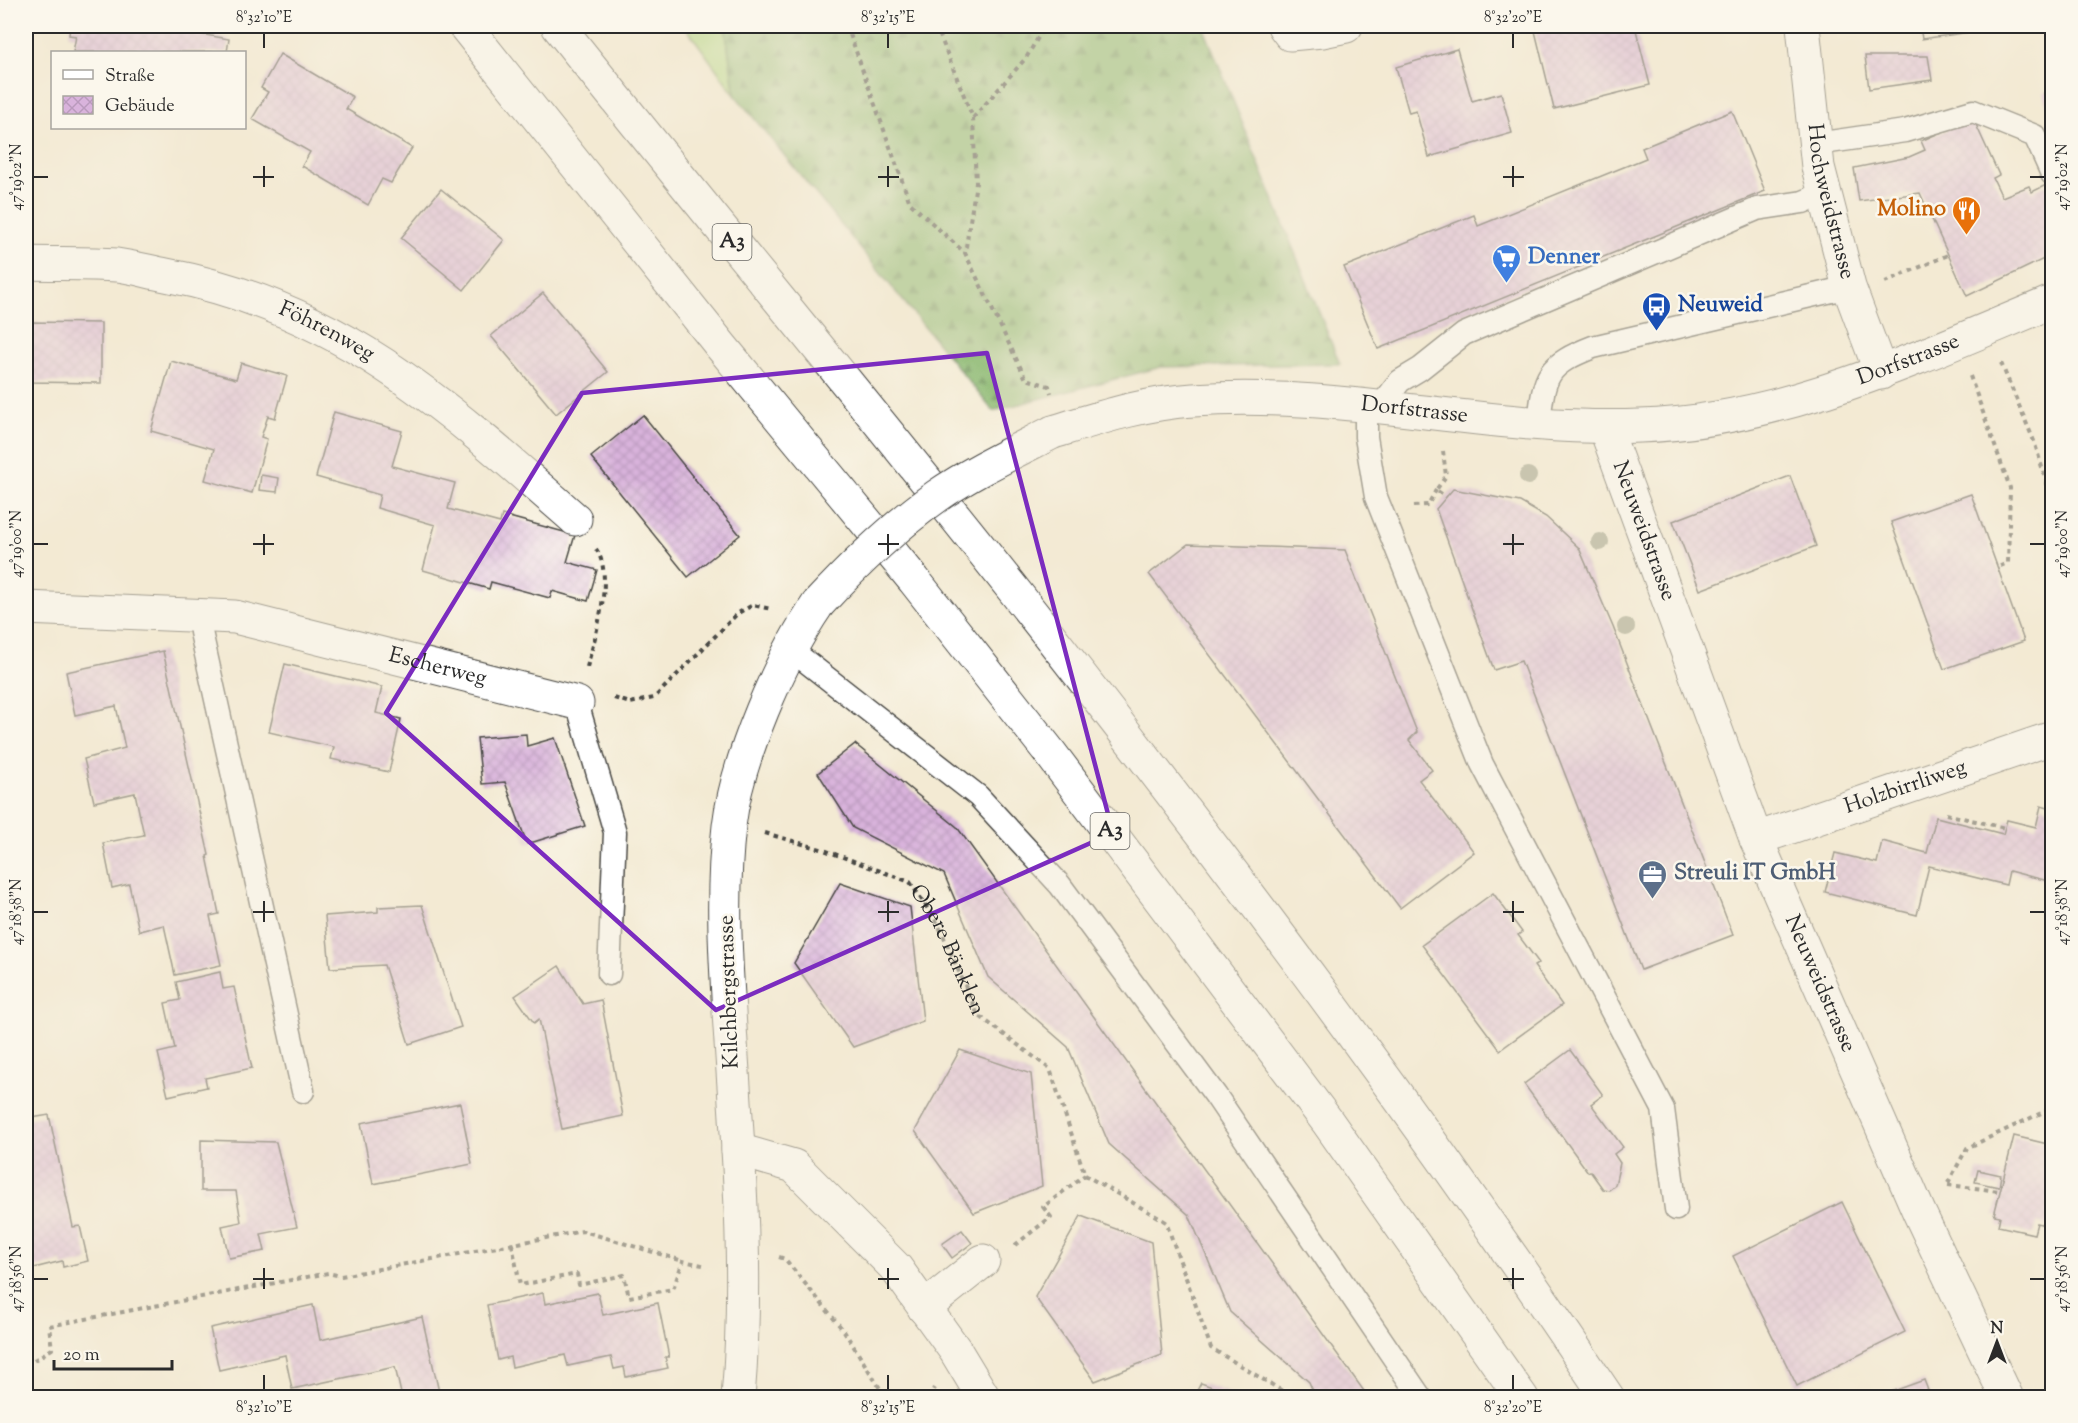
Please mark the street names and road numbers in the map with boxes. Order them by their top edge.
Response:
street label: Hochweidstrasse [1798,122,1862,283]
road number: A3 [712,224,752,260]
street label: Föhrenweg [273,294,381,371]
street label: Dorfstrasse [1853,326,1965,395]
street label: Dorfstrasse [1359,389,1470,433]
street label: Neuweidstrasse [1603,457,1684,606]
street label: Escherweg [385,640,490,696]
street label: Holzbirrliweg [1840,752,1971,824]
road number: A3 [1090,813,1130,849]
street label: Obere Bänklen [900,879,992,1021]
street label: Neuweidstrasse [1775,910,1863,1058]
street label: Kilchbergstrasse [711,914,749,1070]

